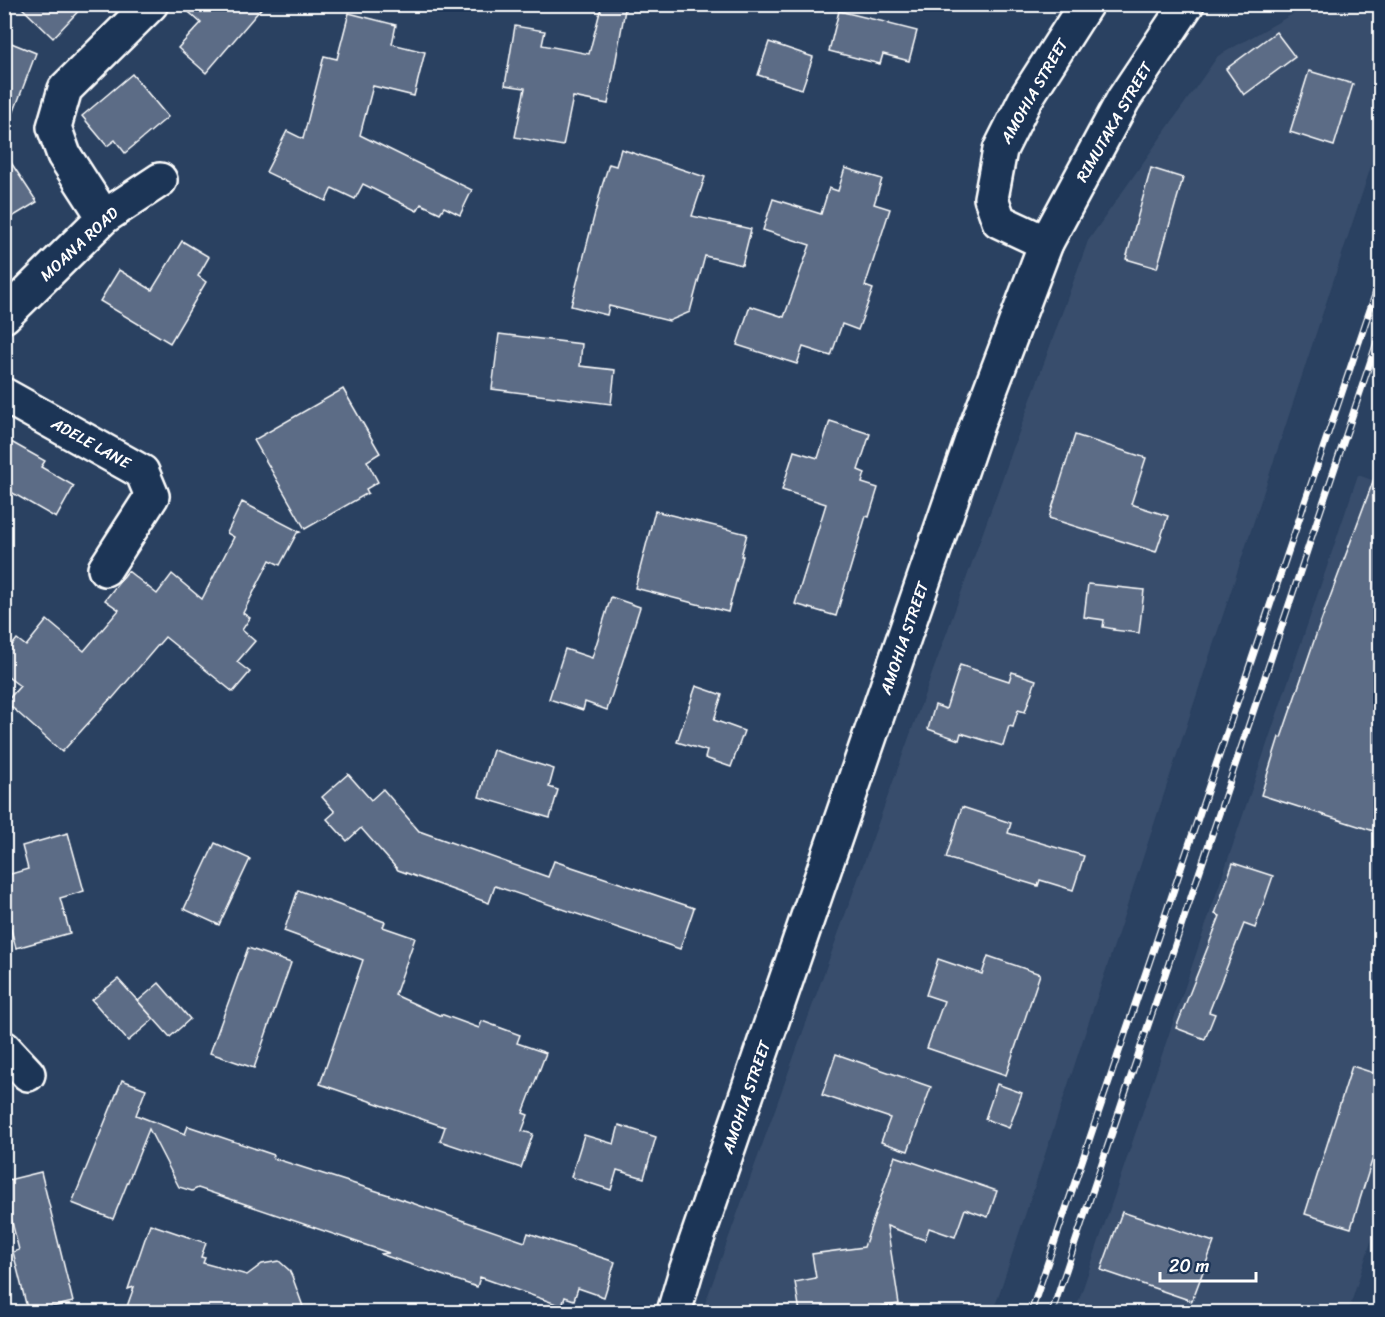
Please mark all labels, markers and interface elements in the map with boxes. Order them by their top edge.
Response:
street label: AMOHIA STREET [992,32,1077,150]
street label: RIMUTAKA STREET [1068,55,1161,188]
street label: MOANA ROAD [33,199,126,289]
street label: ADELE LANE [45,409,137,477]
street label: AMOHIA STREET [871,577,937,699]
street label: AMOHIA STREET [713,1036,779,1158]
scale bar [1160,1245,1256,1283]
text: 20 m [1169,1250,1209,1282]

